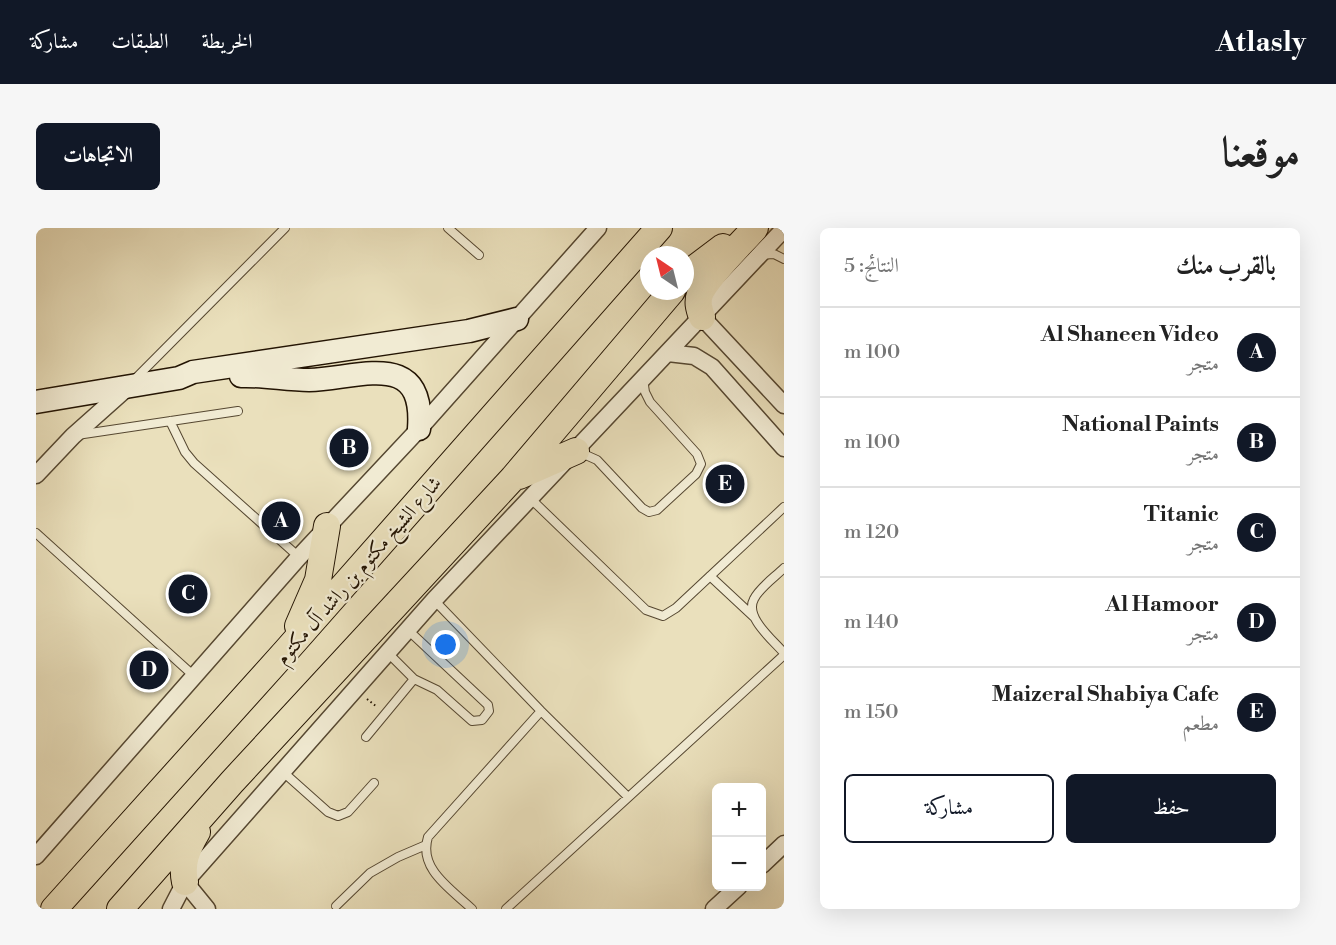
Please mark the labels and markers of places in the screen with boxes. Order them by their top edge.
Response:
pin: B [330,426,368,470]
pin: E [706,462,744,506]
pin: A [262,498,300,544]
pin: C [168,572,208,616]
pin: D [130,648,168,692]

